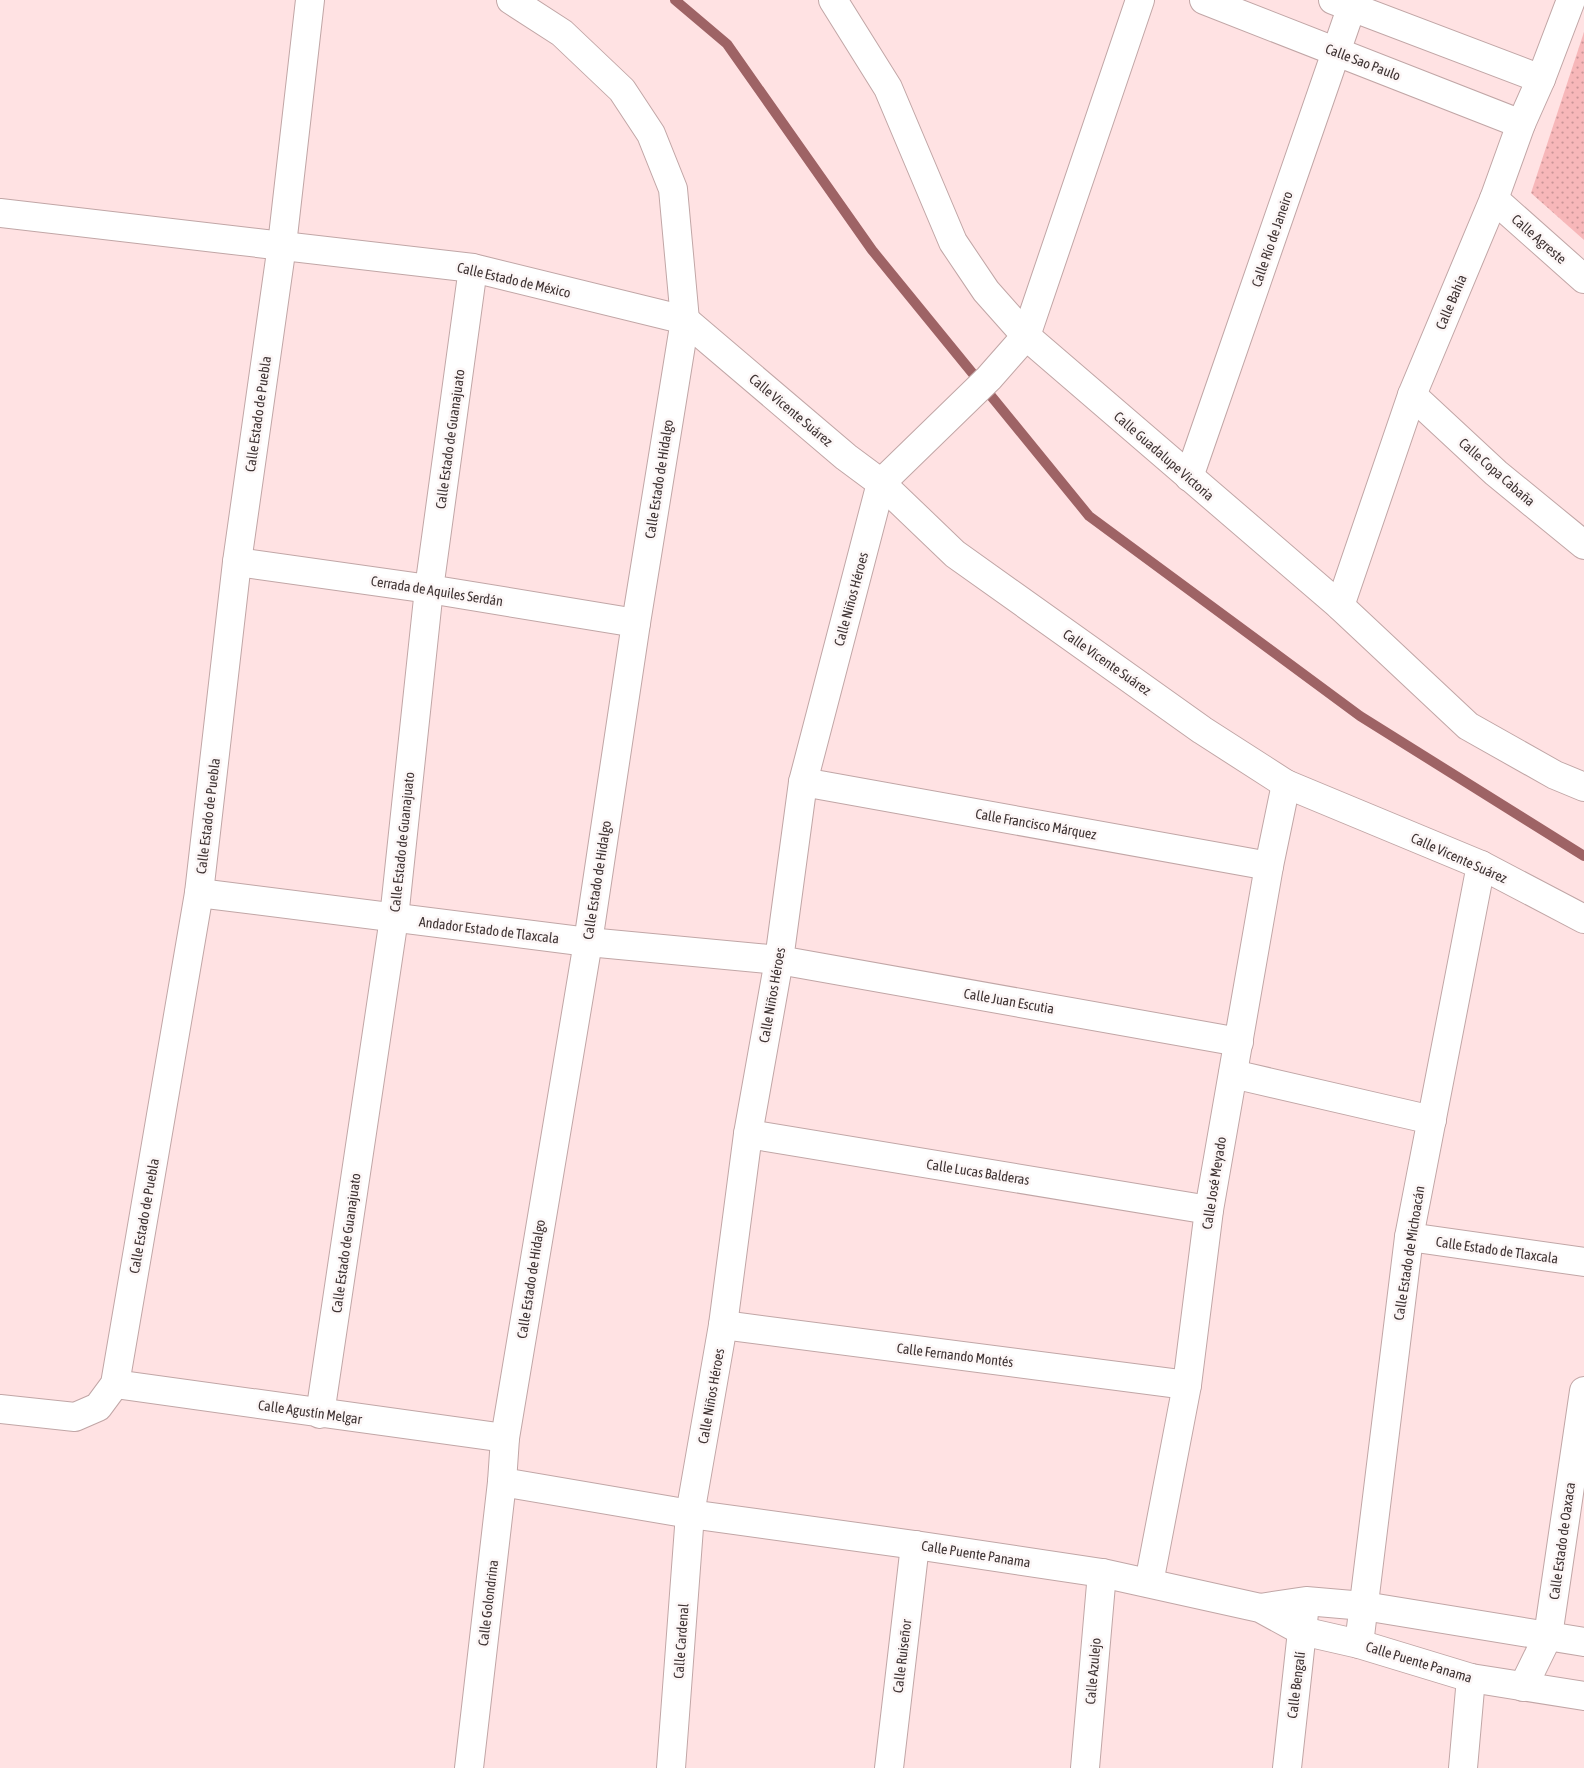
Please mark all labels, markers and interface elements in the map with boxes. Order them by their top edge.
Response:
street label: Calle Sao Paulo [1323,40,1403,84]
street label: Calle Río de Janeiro [1248,189,1296,289]
street label: Calle Agreste [1508,211,1570,267]
street label: Calle Estado de México [456,259,572,301]
street label: Calle Bahía [1432,272,1470,332]
street label: Calle Estado de Puebla [242,355,274,473]
street label: Calle Estado de Guanajuato [432,368,468,510]
street label: Calle Vicente Suárez [746,371,836,449]
street label: Calle Guadalupe Victoria [1111,408,1217,504]
street label: Calle Estado de Hidalgo [642,418,676,540]
street label: Calle Copa Cabaña [1456,435,1538,509]
street label: Calle Niños Héroes [831,550,871,648]
street label: Cerrada de Aquiles Serdán [370,573,504,609]
street label: Calle Vicente Suárez [1060,626,1154,698]
street label: Calle Estado de Puebla [193,757,223,875]
street label: Calle Estado de Guanajuato [387,771,417,913]
street label: Calle Francisco Márquez [974,805,1098,843]
street label: Calle Estado de Hidalgo [580,819,614,941]
street label: Calle Vicente Suárez [1408,830,1510,886]
street label: Andador Estado de Tlaxcala [418,913,560,947]
street label: Calle Niños Héroes [756,946,788,1044]
street label: Calle Juan Escutia [963,985,1055,1017]
street label: Calle José Meyado [1199,1136,1229,1230]
street label: Calle Lucas Balderas [925,1156,1031,1188]
street label: Calle Estado de Puebla [126,1157,162,1275]
street label: Calle Estado de Guanajuato [328,1172,364,1314]
street label: Calle Estado de Michoacán [1390,1185,1428,1321]
street label: Calle Estado de Hidalgo [514,1218,548,1340]
street label: Calle Estado de Tlaxcala [1435,1233,1559,1267]
street label: Calle Fernando Montés [896,1340,1014,1370]
street label: Calle Niños Héroes [695,1347,727,1445]
street label: Calle Agustín Melgar [257,1397,364,1427]
street label: Calle Estado de Oaxaca [1546,1481,1578,1601]
street label: Calle Puente Panama [920,1537,1032,1571]
street label: Calle Golondrina [475,1559,501,1647]
street label: Calle Cardenal [670,1603,692,1679]
street label: Calle Ruiseñor [890,1617,915,1694]
street label: Calle Azulejo [1082,1637,1104,1705]
street label: Calle Puente Panama [1364,1638,1474,1686]
street label: Calle Bengalí [1284,1651,1308,1719]

